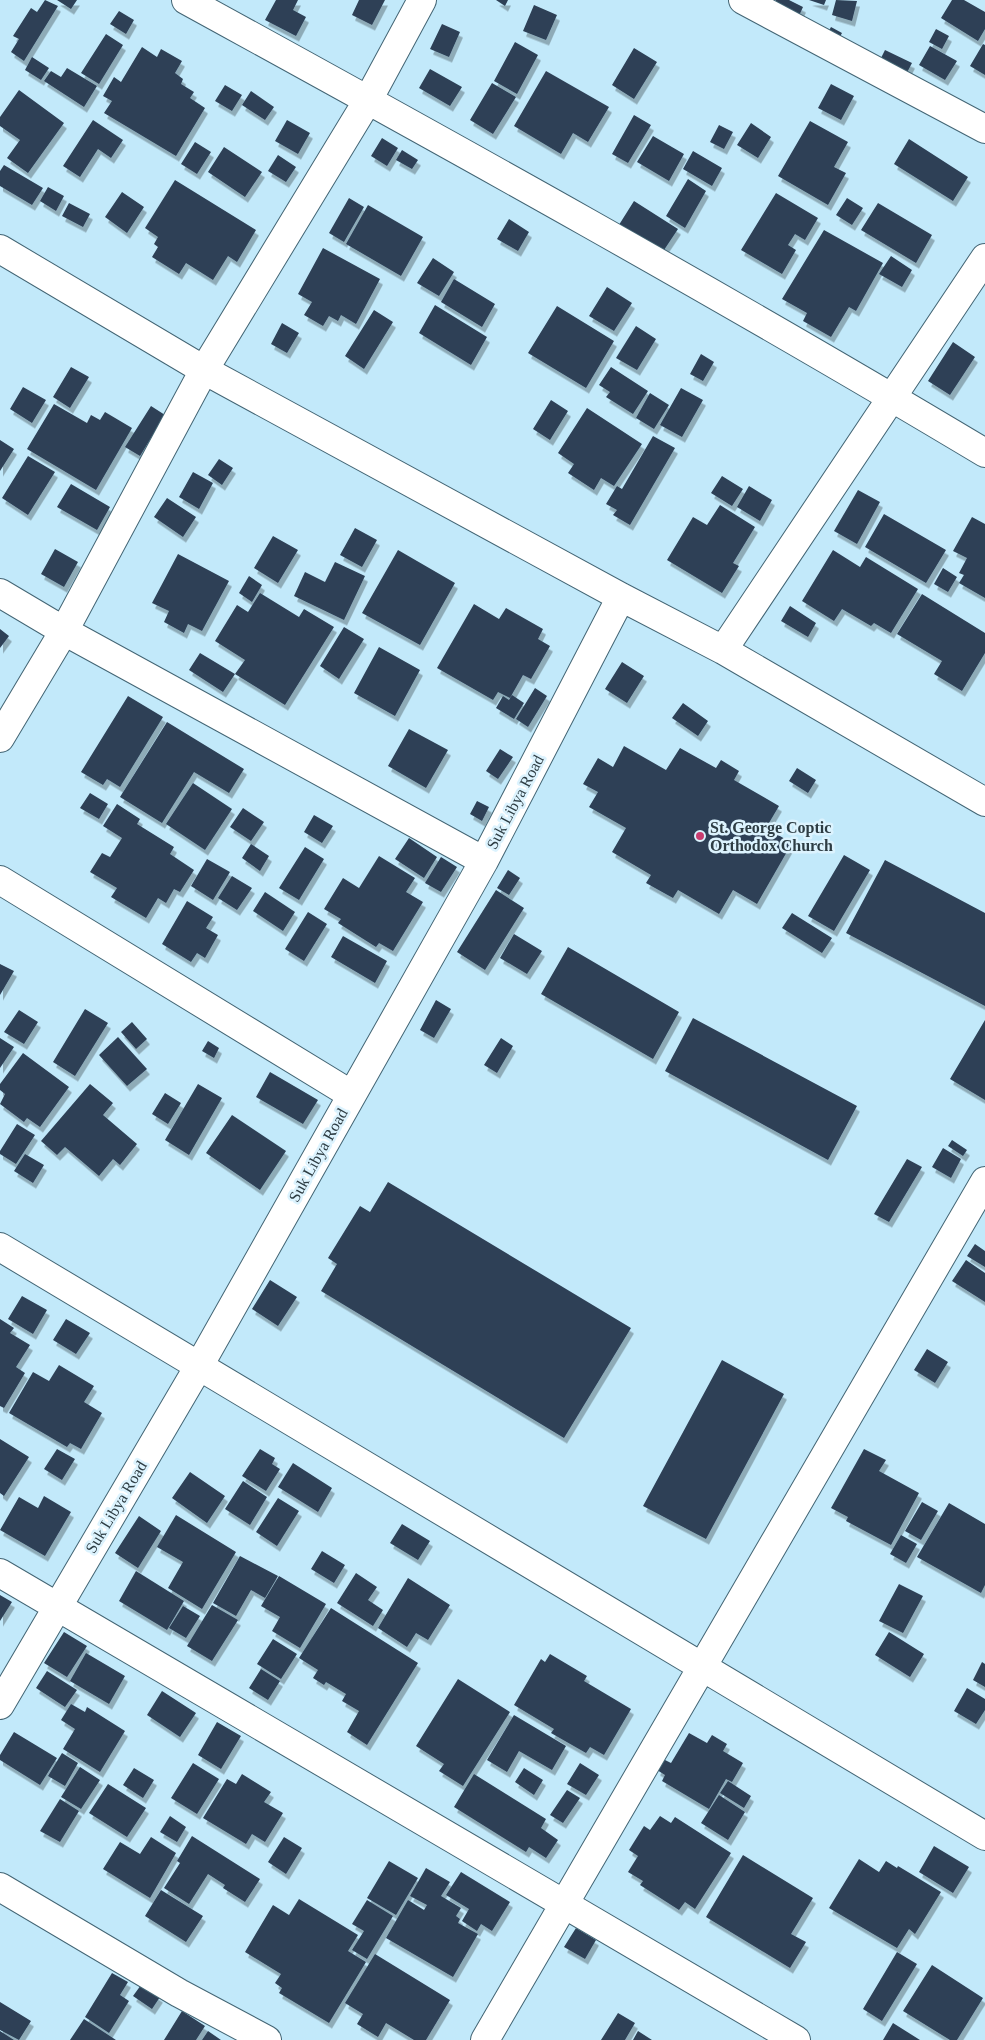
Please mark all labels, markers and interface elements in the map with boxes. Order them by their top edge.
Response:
street label: Suk Libya Road [483,752,548,852]
place label: St. George Coptic Orthodox Church [710,819,833,854]
marker: St. George Coptic Orthodox Church [694,830,706,842]
street label: Suk Libya Road [285,1105,352,1205]
street label: Suk Libya Road [82,1458,151,1556]

